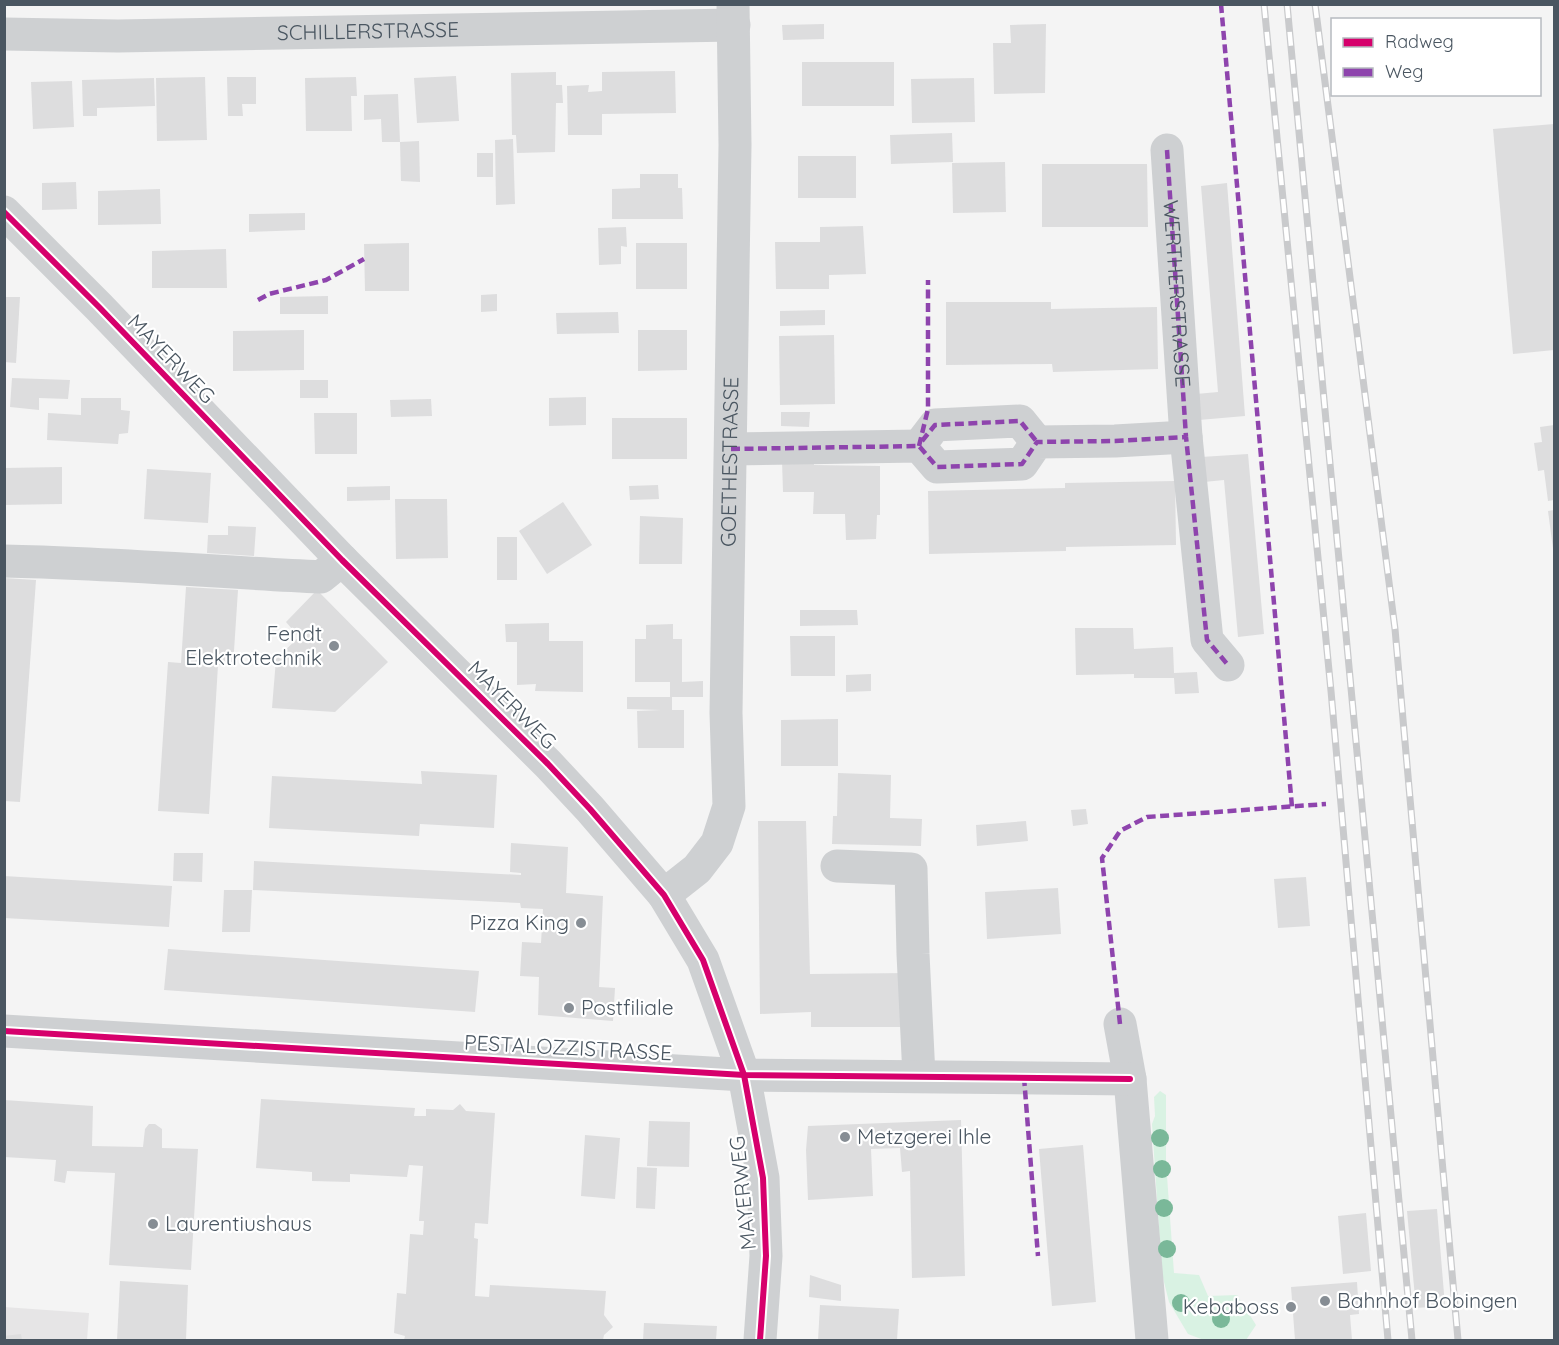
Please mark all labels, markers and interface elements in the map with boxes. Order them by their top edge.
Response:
street label: SCHILLERSTRASSE [277,16,459,45]
legend [1331,18,1541,96]
text: Radweg [1385,30,1454,53]
text: Weg [1385,60,1423,83]
street label: WERTHERSTRASSE [1158,199,1197,388]
street label: MAYERWEG [123,308,221,409]
street label: GOETHESTRASSE [715,377,743,547]
place label: Fendt Elektrotechnik [185,620,322,670]
marker: Fendt Elektrotechnik [327,639,341,653]
street label: MAYERWEG [463,655,562,754]
place label: Pizza King [470,909,569,935]
marker: Pizza King [574,916,588,930]
place label: Postfiliale [581,994,674,1020]
marker: Postfiliale [562,1001,576,1015]
street label: PESTALOZZISTRASSE [463,1029,673,1065]
place label: Metzgerei Ihle [857,1123,991,1149]
marker: Metzgerei Ihle [838,1130,852,1144]
street label: MAYERWEG [723,1135,761,1251]
place label: Laurentiushaus [165,1210,312,1236]
marker: Laurentiushaus [146,1217,160,1231]
place label: Bahnhof Bobingen [1337,1287,1518,1313]
place label: Kebaboss [1183,1293,1279,1319]
marker: Bahnhof Bobingen [1318,1294,1332,1308]
marker: Kebaboss [1284,1300,1298,1314]

